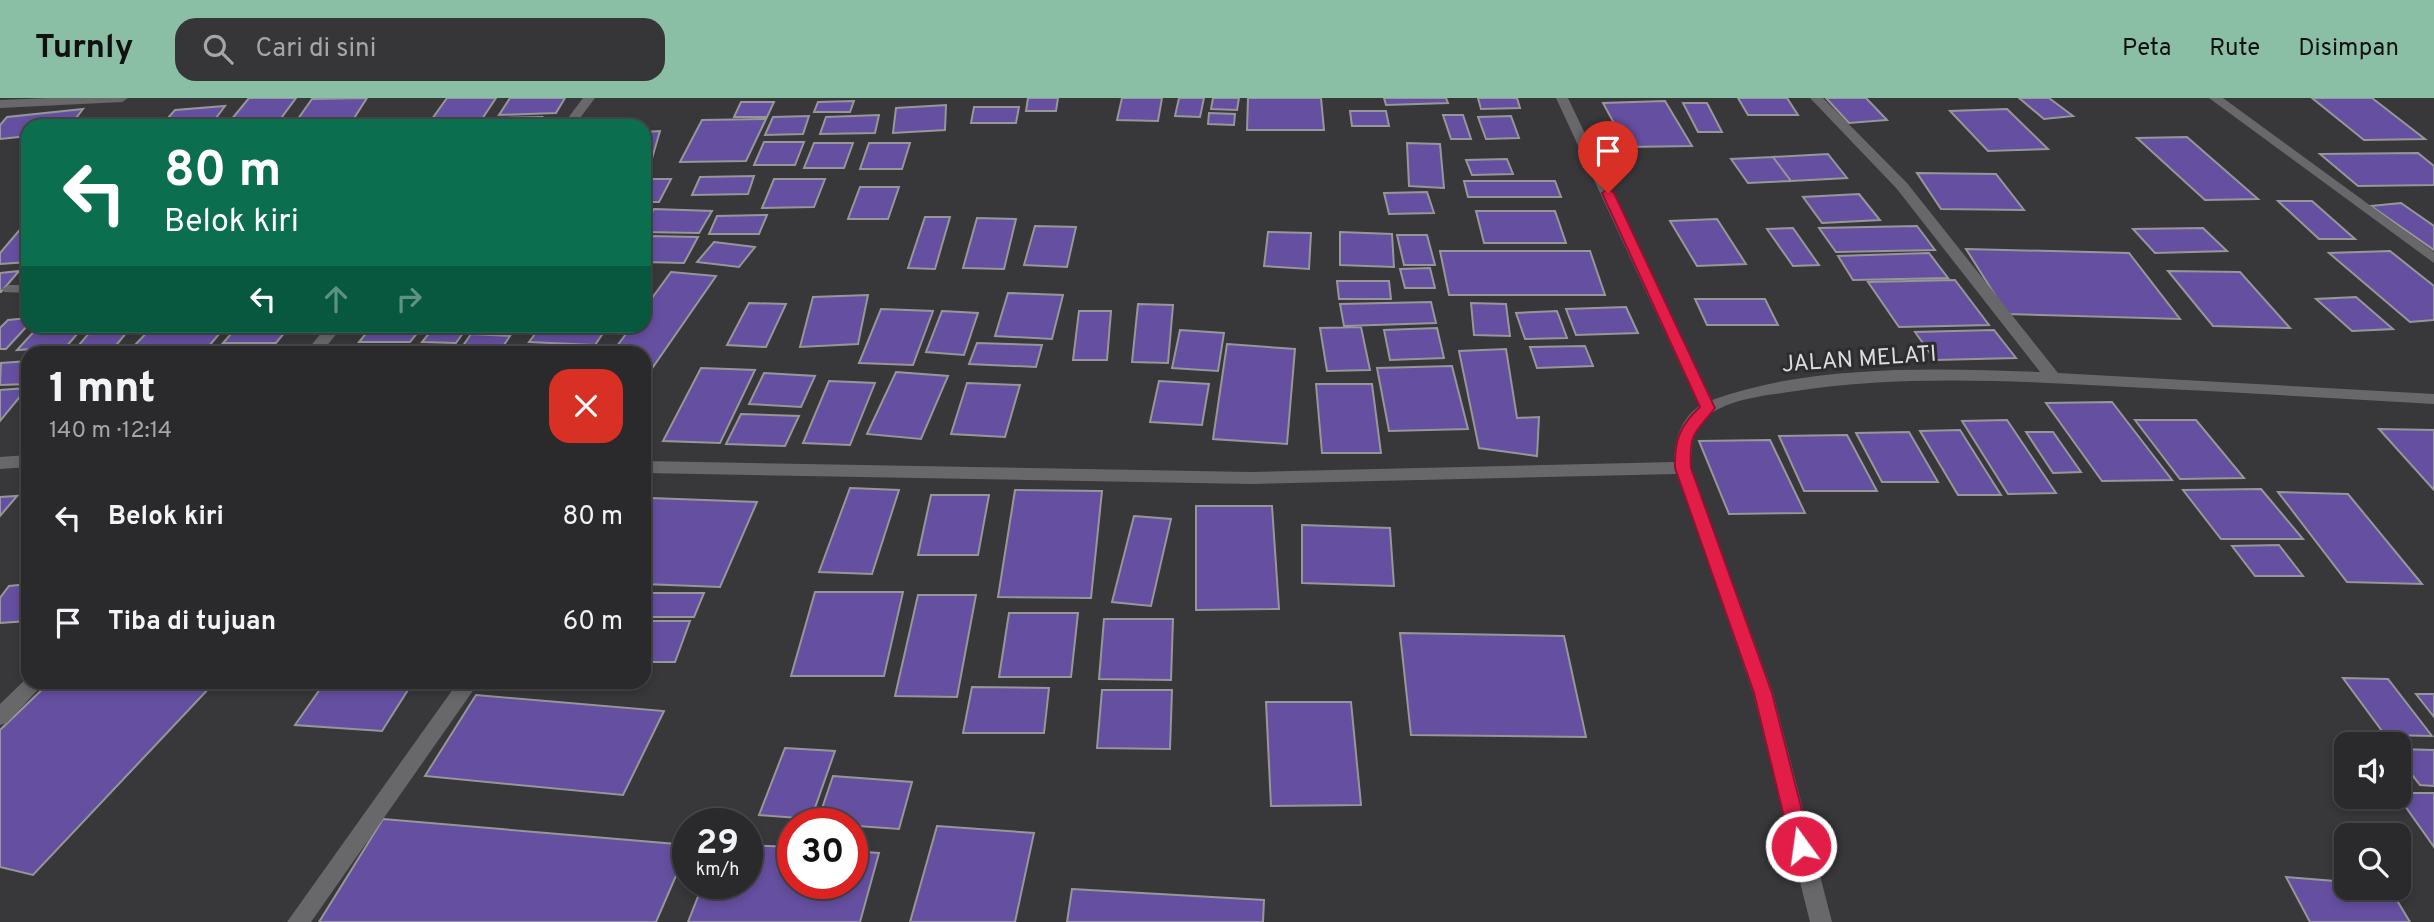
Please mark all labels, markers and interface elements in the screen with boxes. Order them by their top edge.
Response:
search box [175,18,665,81]
text: Turnly [35,28,133,70]
icon: search [199,30,237,68]
text: Cari di sini [255,33,376,66]
text: Peta [2122,34,2171,64]
text: Rute [2209,34,2260,64]
text: Disimpan [2298,34,2399,64]
pin [1578,121,1638,193]
icon: arrive [1589,132,1627,170]
text: 80 m [164,142,281,204]
icon: left [49,147,140,238]
text: Belok kiri [164,203,299,243]
icon: left [244,280,282,318]
icon: ahead [317,280,355,318]
icon: right [390,280,428,318]
street label: JALAN MELATI [1781,341,1938,380]
text: 1 mnt [49,364,156,417]
button: close [549,369,623,443]
text: 140 m · 12:14 [49,417,172,446]
icon: left [49,499,87,537]
text: Belok kiri [108,501,224,534]
text: 80 m [563,501,623,534]
icon: arrive [49,604,87,642]
text: Tiba di tujuan [108,606,276,639]
text: 60 m [563,606,623,639]
map controls [2334,732,2411,900]
button: sound [2334,732,2411,809]
speed limit sign: 30 [777,808,868,899]
position arrow [1764,809,1838,883]
text: 29 [696,822,739,866]
button: search [2334,823,2411,900]
text: km/h [696,859,739,882]

